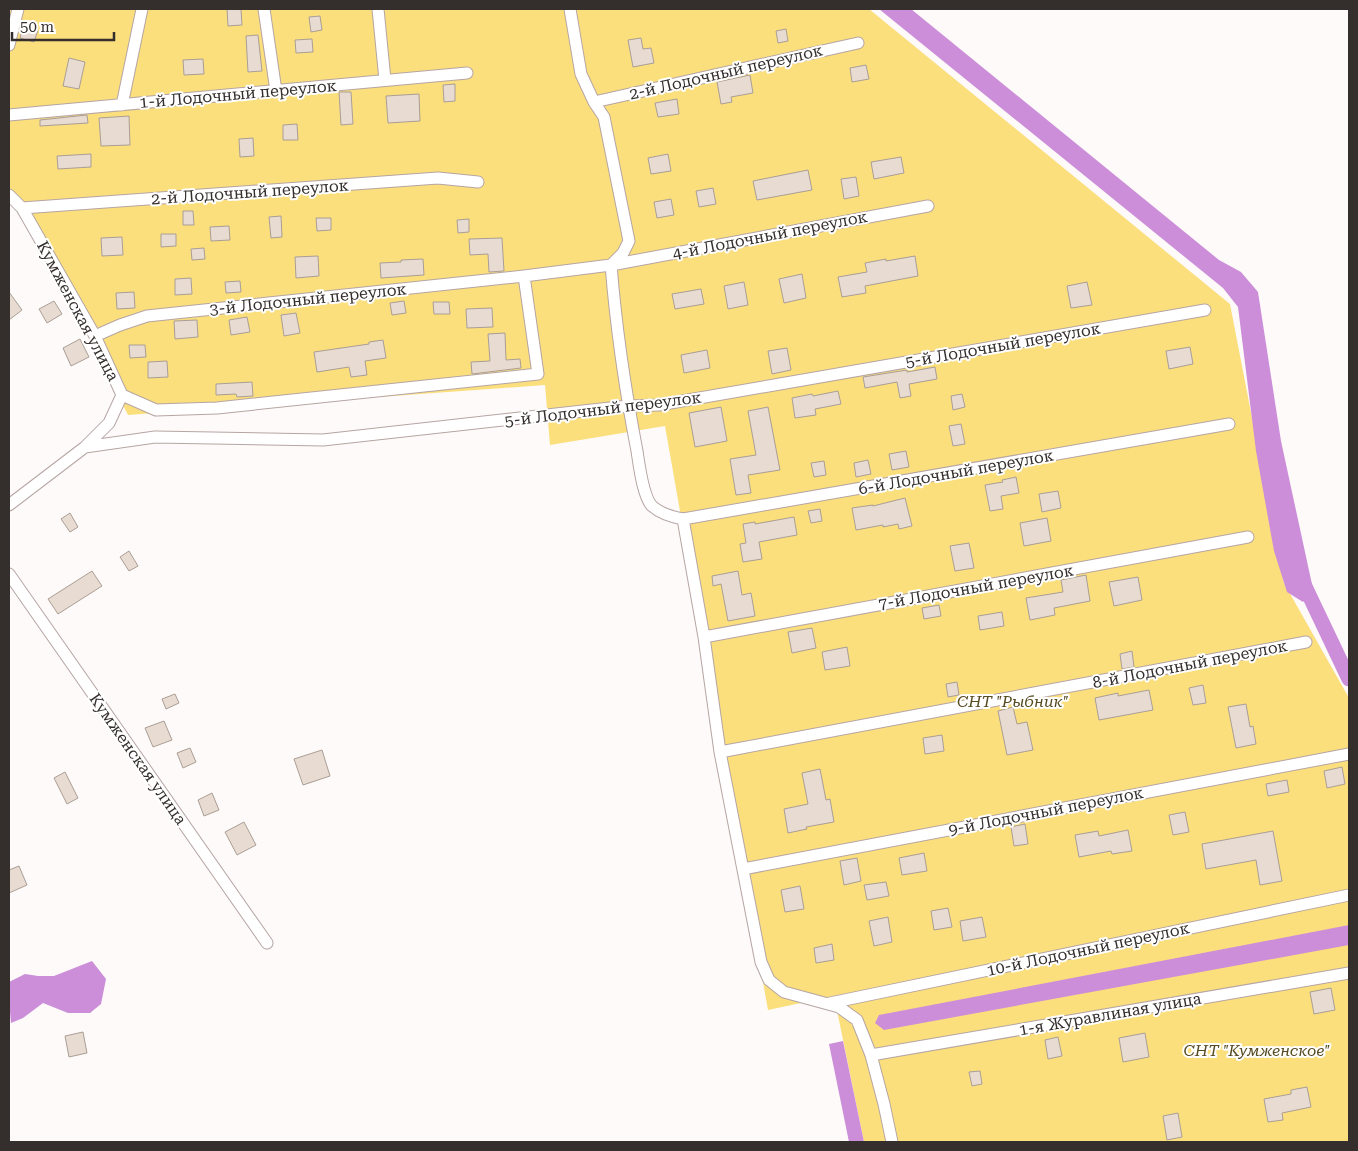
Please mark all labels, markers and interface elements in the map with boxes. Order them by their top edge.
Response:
scale bar [12,10,115,42]
text: 50 m [20,18,55,36]
street label: 2-й Лодочный переулок [627,40,825,104]
street label: 1-й Лодочный переулок [139,76,337,112]
street label: 2-й Лодочный переулок [151,176,349,208]
street label: 4-й Лодочный переулок [671,207,869,263]
street label: Кумженская улица [33,238,123,385]
street label: 3-й Лодочный переулок [209,279,407,319]
street label: 5-й Лодочный переулок [904,318,1102,372]
street label: 5-й Лодочный переулок [504,388,702,430]
street label: 6-й Лодочный переулок [857,445,1055,499]
street label: 7-й Лодочный переулок [877,560,1075,614]
street label: 8-й Лодочный переулок [1091,636,1289,692]
street label: Кумженская улица [86,690,191,829]
park label: СНТ "Рыбник" [957,692,1069,711]
street label: 9-й Лодочный переулок [947,783,1145,839]
street label: 10-й Лодочный переулок [985,918,1191,980]
street label: 1-я Журавлиная улица [1017,989,1203,1039]
park label: СНТ "Кумженское" [1184,1041,1330,1060]

